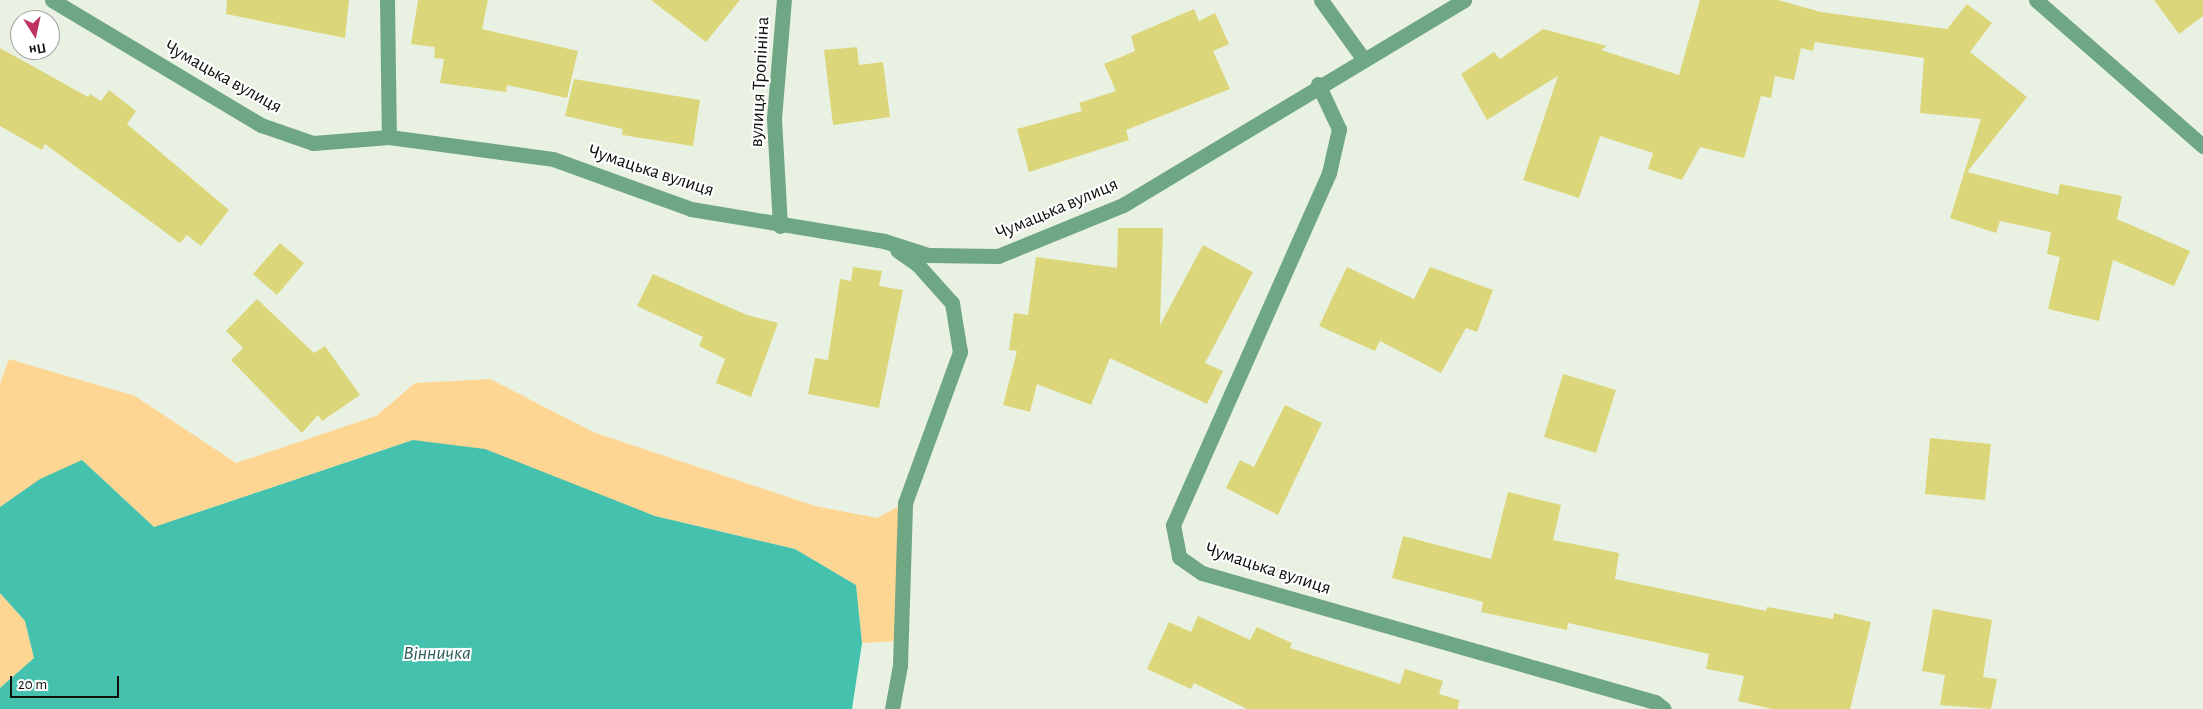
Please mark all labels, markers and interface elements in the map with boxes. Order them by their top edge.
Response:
north arrow [10,10,60,60]
street label: вулиця Тропініна [745,16,775,148]
street label: Чумацька вулиця [160,35,286,119]
text: Пн [28,40,47,57]
street label: Чумацька вулиця [585,140,717,202]
street label: Чумацька вулиця [992,173,1122,245]
street label: Чумацька вулиця [1202,538,1334,600]
water label: Вінничка [403,641,471,665]
scale bar [12,666,121,698]
text: 20 m [18,677,47,692]

